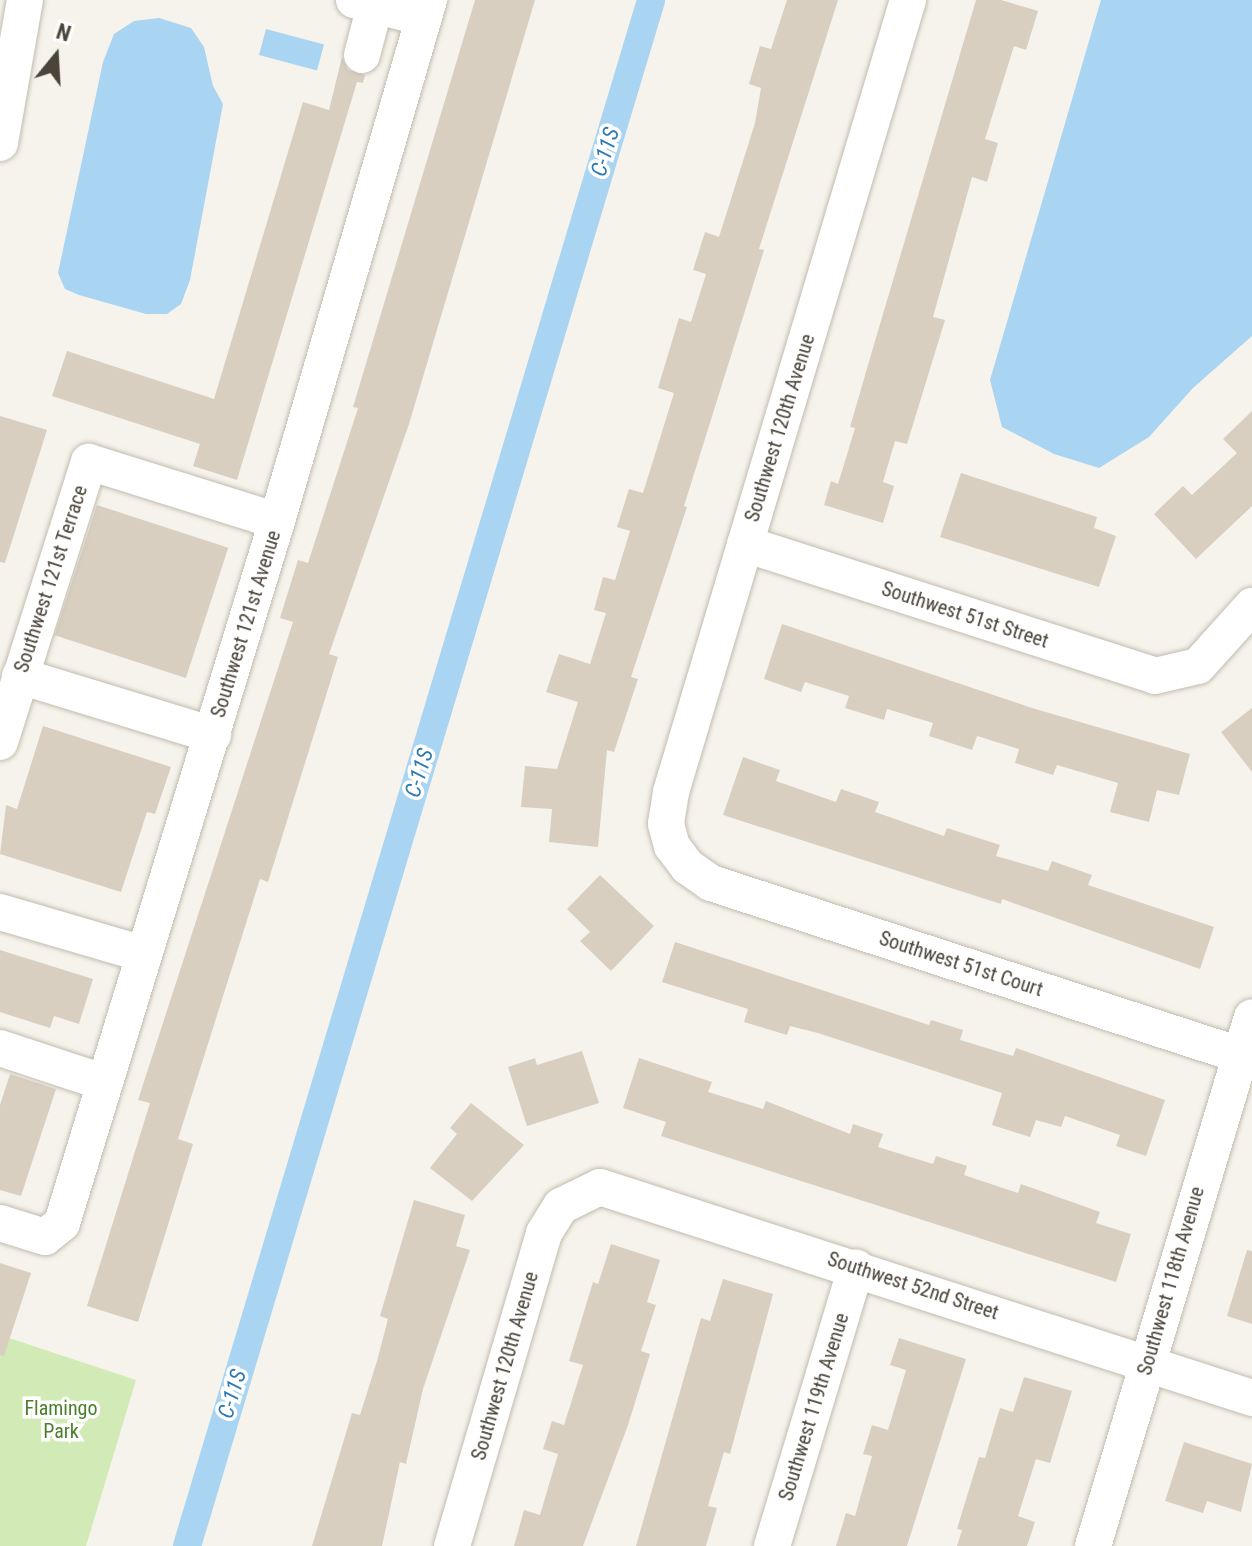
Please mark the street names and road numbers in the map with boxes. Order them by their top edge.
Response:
street label: Southwest 120th Avenue [740,331,820,525]
street label: Southwest 121st Terrace [9,482,93,676]
street label: Southwest 121st Avenue [206,527,286,721]
street label: Southwest 51st Street [879,577,1051,653]
street label: Southwest 51st Court [876,926,1046,1002]
street label: Southwest 118th Avenue [1133,1184,1209,1378]
street label: Southwest 52nd Street [824,1247,1002,1325]
street label: Southwest 120th Avenue [467,1269,543,1463]
street label: Southwest 119th Avenue [774,1310,854,1504]

